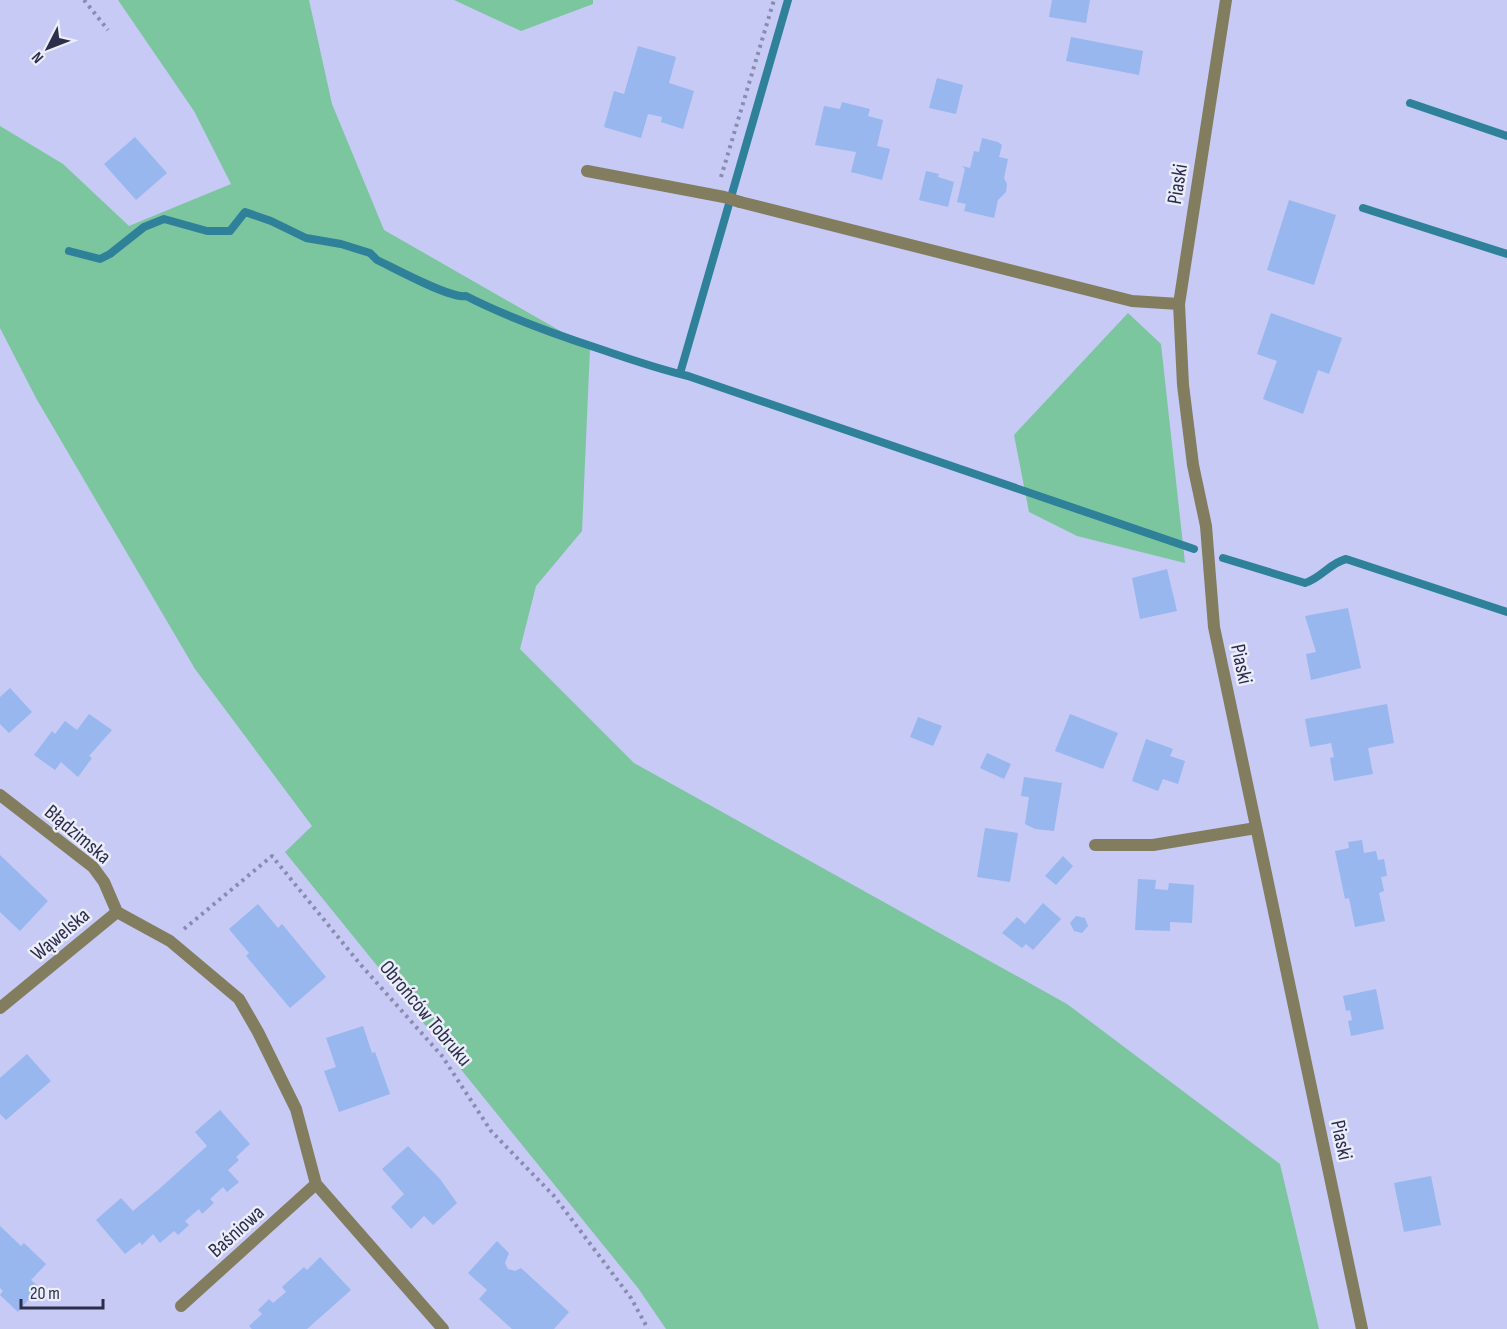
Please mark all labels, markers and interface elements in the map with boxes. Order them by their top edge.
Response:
north arrow [18,18,78,78]
text: N [28,48,48,67]
street label: Piaski [1162,162,1193,206]
street label: Piaski [1225,642,1258,686]
street label: Błądzimska [40,800,116,869]
street label: Wąwelska [26,903,95,966]
street label: Obrońców Tobruku [374,955,477,1071]
street label: Piaski [1325,1118,1358,1162]
street label: Baśniowa [203,1200,269,1263]
scale bar [21,1272,104,1310]
text: 20 m [30,1283,60,1304]

